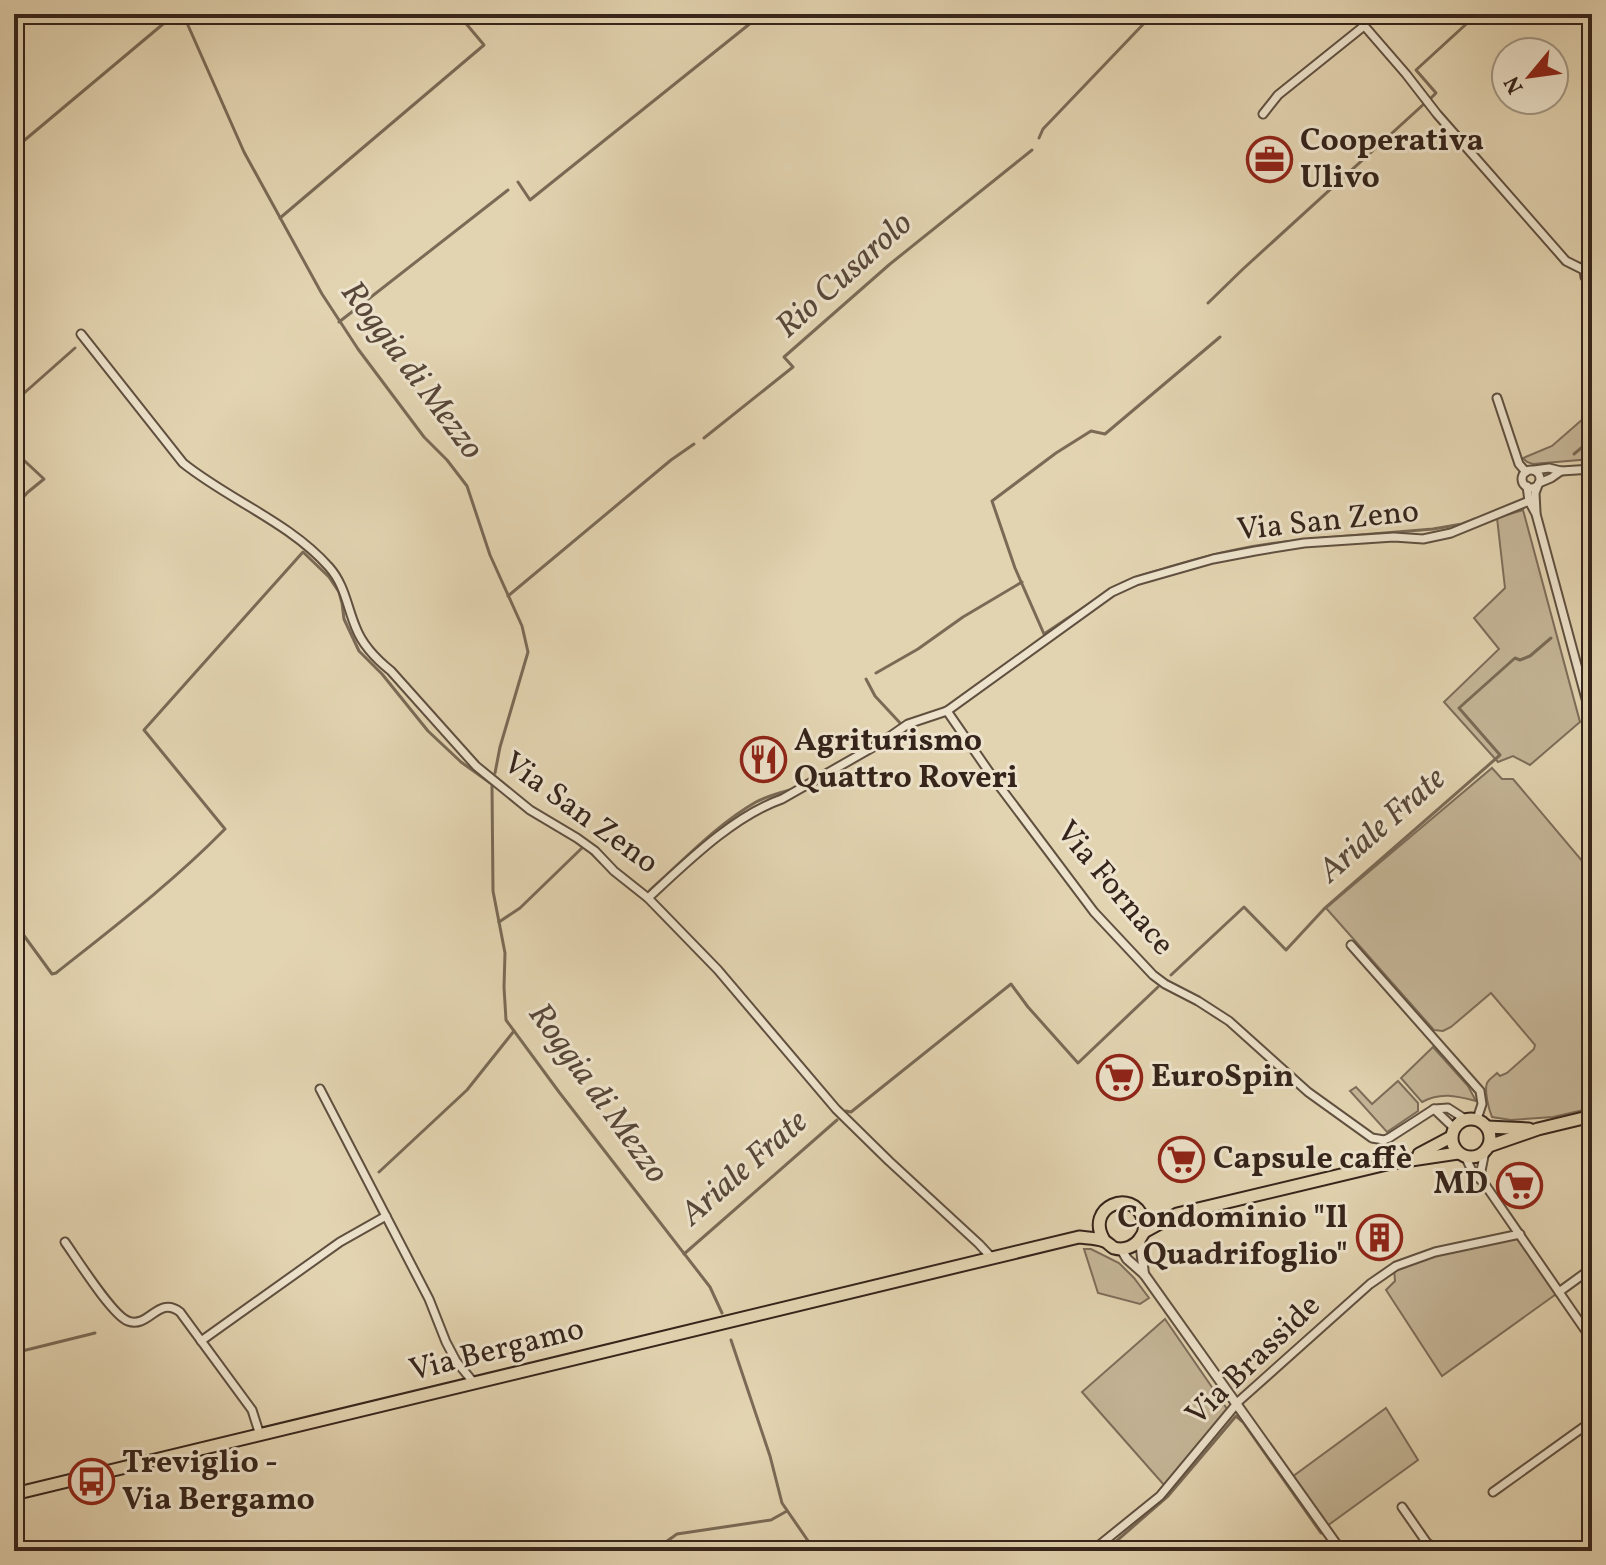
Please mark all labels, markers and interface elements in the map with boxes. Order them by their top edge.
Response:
north arrow [1490,36,1570,116]
text: N [1497,70,1532,99]
place label: Cooperativa Ulivo [1300,120,1484,201]
office icon: Cooperativa Ulivo [1245,136,1293,184]
water label: Rio Cusarolo [766,202,924,350]
water label: Roggia di Mezzo [328,272,494,470]
street label: Via San Zeno [1235,491,1421,553]
place label: Agriturismo Quattro Roveri [794,720,1018,801]
restaurant icon: Agriturismo Quattro Roveri [739,736,787,784]
street label: Via San Zeno [493,742,667,886]
water label: Ariale Frate [1308,757,1458,895]
street label: Via Fornace [1045,812,1183,966]
water label: Roggia di Mezzo [516,994,678,1194]
supermarket icon: EuroSpin [1096,1054,1144,1102]
place label: EuroSpin [1151,1056,1294,1100]
water label: Ariale Frate [670,1100,820,1238]
supermarket icon: Capsule caffè [1158,1136,1206,1184]
place label: Capsule caffè [1213,1138,1412,1182]
supermarket icon: MD [1495,1161,1543,1209]
place label: MD [1434,1163,1488,1207]
place label: Condominio "Il Quadrifoglio" [1117,1197,1348,1278]
building icon: Condominio "Il Quadrifoglio" [1355,1213,1403,1261]
street label: Via Brasside [1177,1285,1331,1437]
street label: Via Bergamo [405,1308,589,1394]
place label: Treviglio - Via Bergamo [122,1442,315,1523]
bus stop icon: Treviglio - Via Bergamo [67,1458,115,1506]

